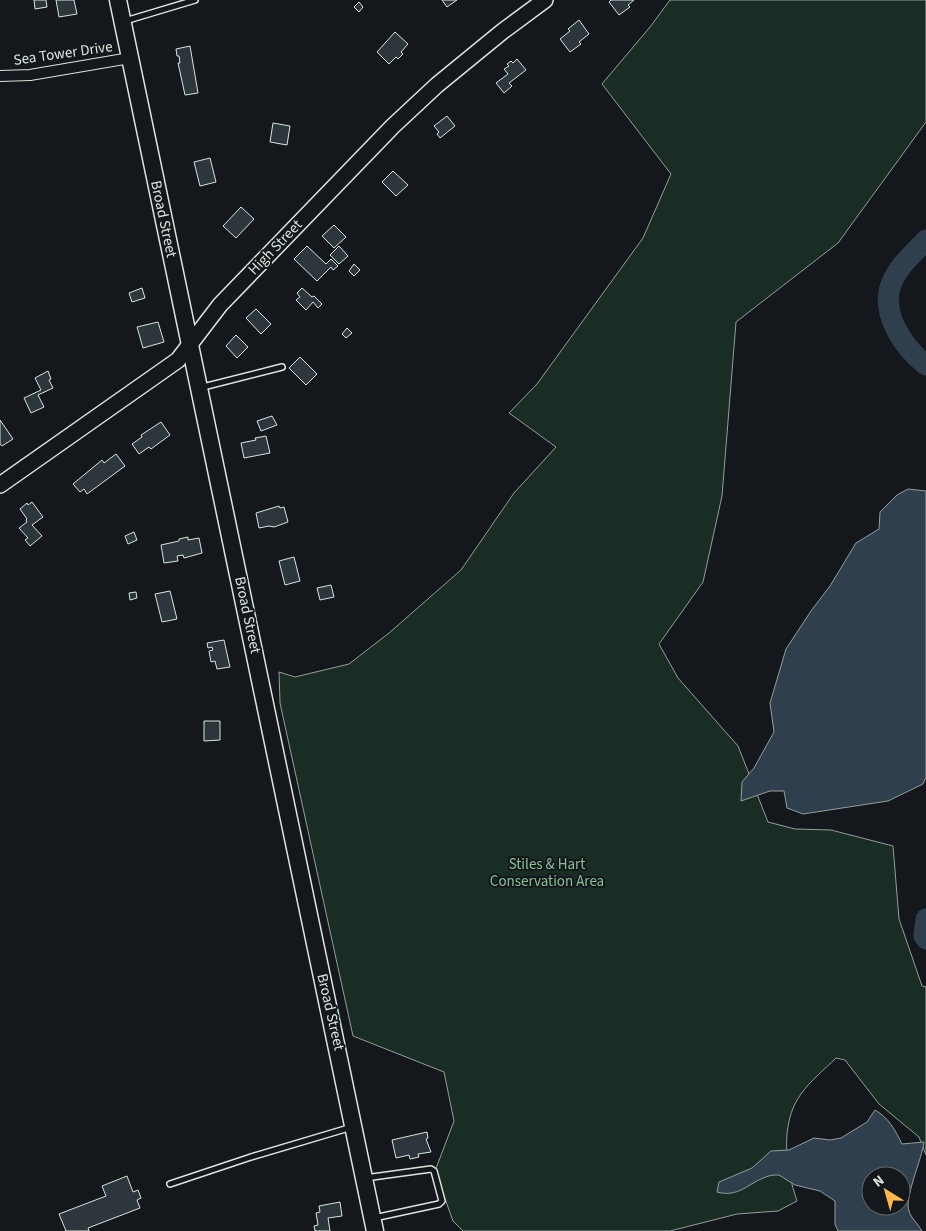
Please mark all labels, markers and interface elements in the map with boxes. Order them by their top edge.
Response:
street label: Sea Tower Drive [12,36,114,71]
street label: Broad Street [145,179,182,260]
street label: High Street [244,215,307,280]
street label: Broad Street [229,575,266,656]
park label: Stiles & Hart Conservation Area [490,854,604,892]
street label: Broad Street [311,972,350,1053]
north arrow [861,1166,911,1216]
text: N [869,1171,889,1192]

